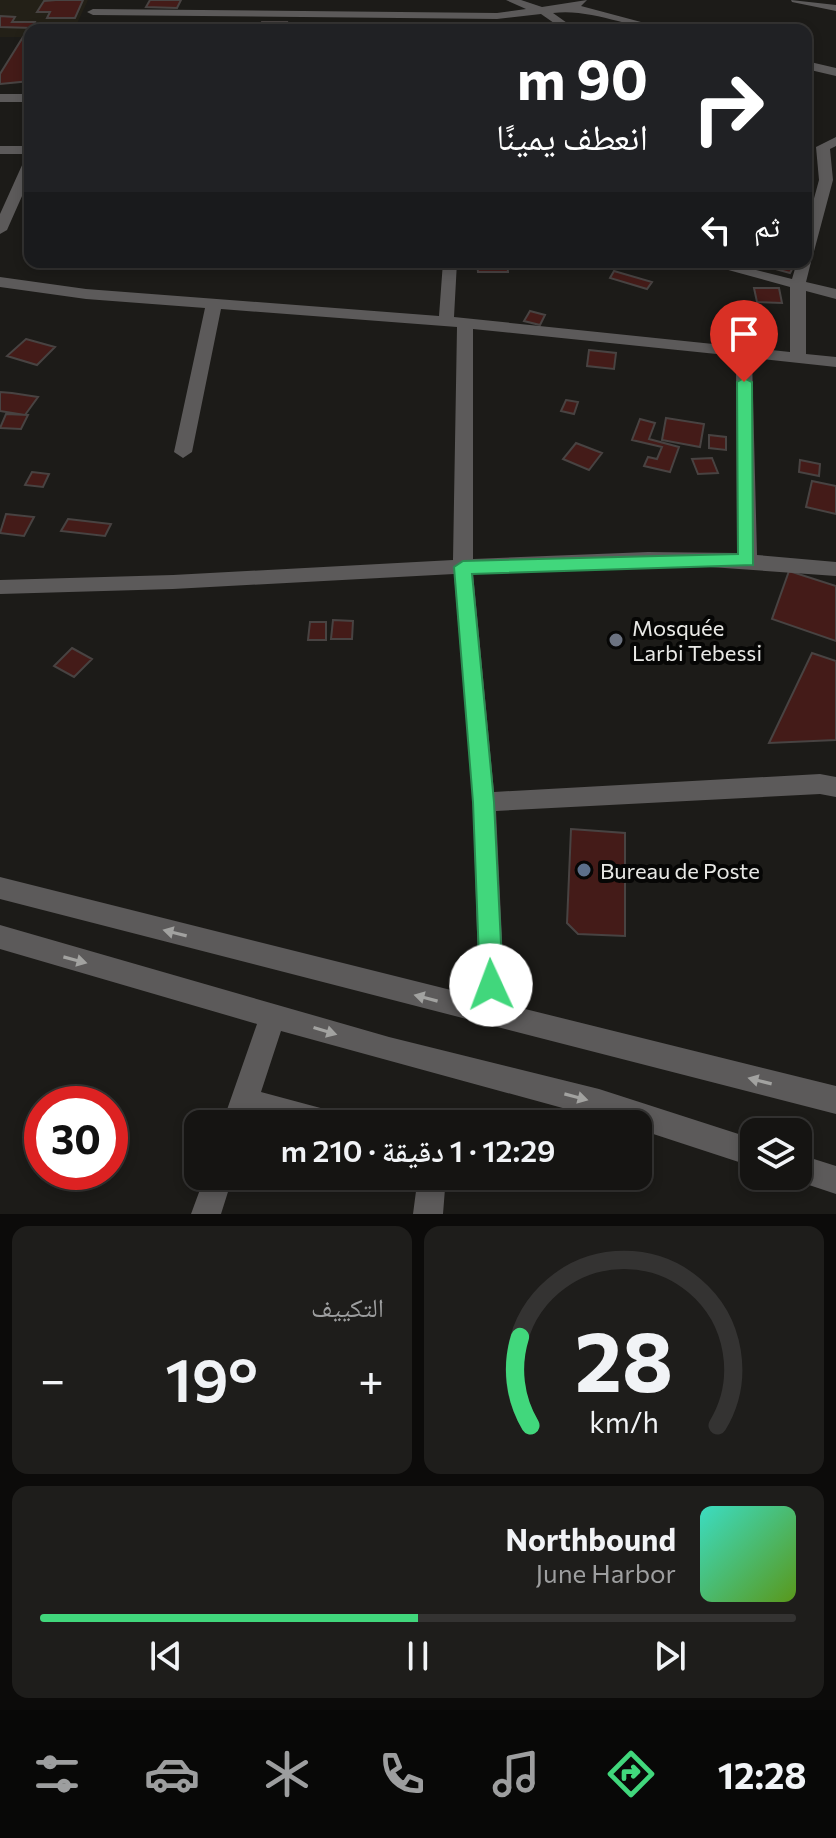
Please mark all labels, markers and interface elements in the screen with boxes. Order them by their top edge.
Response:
text: 90 m [517,43,648,112]
icon: right [676,56,780,160]
text: انعطف يمينًا [496,113,648,157]
text: ثم [754,206,780,243]
icon: left [694,208,738,252]
pin [710,300,778,382]
icon: arrive [722,312,766,356]
place label: Mosquée Larbi Tebessi [632,614,762,666]
marker: Mosquée Larbi Tebessi [607,631,625,649]
place label: Bureau de Poste [600,857,760,884]
marker: Bureau de Poste [575,861,593,879]
one-way arrow [162,926,187,938]
position arrow [449,943,533,1027]
one-way arrow [62,955,87,967]
one-way arrow [414,991,438,1004]
one-way arrow [313,1025,337,1038]
one-way arrow [748,1075,773,1087]
speed limit sign: 30 [24,1086,128,1190]
one-way arrow [564,1092,589,1104]
map controls [740,1118,812,1190]
button: layers [740,1118,812,1190]
text: 12:29 · 1 دقيقة · 210 m [281,1131,555,1168]
text: التكييف [311,1291,384,1322]
text: 28 [575,1307,673,1409]
text: 19° [165,1341,258,1414]
text: − [40,1351,65,1405]
text: + [358,1351,384,1405]
text: km/h [589,1404,659,1439]
text: Northbound [505,1520,676,1557]
text: June Harbor [536,1557,676,1588]
icon: previous [144,1634,188,1678]
icon: pause [396,1634,440,1678]
icon: next [648,1634,692,1678]
icon: filters [29,1746,85,1802]
icon: car [144,1746,200,1802]
icon: climate [259,1746,315,1802]
icon: phone [374,1746,430,1802]
icon: music [488,1746,544,1802]
icon: directions [603,1746,659,1802]
text: 12:28 [718,1752,807,1796]

